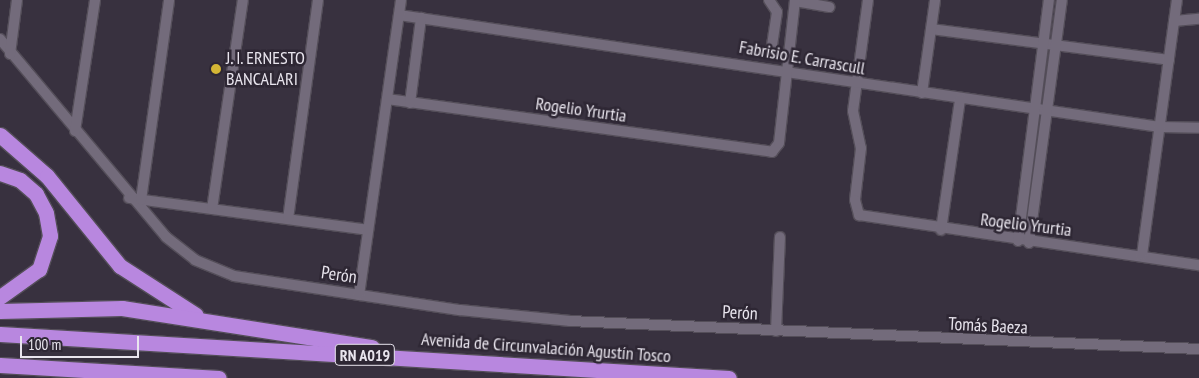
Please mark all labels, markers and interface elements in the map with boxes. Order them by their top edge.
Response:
street label: Fabrisio E. Carrascull [737,36,867,80]
place label: J. I. ERNESTO BANCALARI [226,48,307,90]
marker: J. I. ERNESTO BANCALARI [210,63,222,75]
street label: Rogelio Yrurtia [534,93,628,127]
street label: Rogelio Yrurtia [979,209,1073,241]
street label: Perón [320,262,358,288]
street label: Perón [722,301,758,325]
street label: Tomás Baeza [948,313,1028,339]
scale bar [22,326,141,358]
street label: Avenida de Circunvalación Agustín Tosco [420,328,672,368]
text: 100 m [28,335,61,354]
road number: RN A019 [334,342,396,368]

